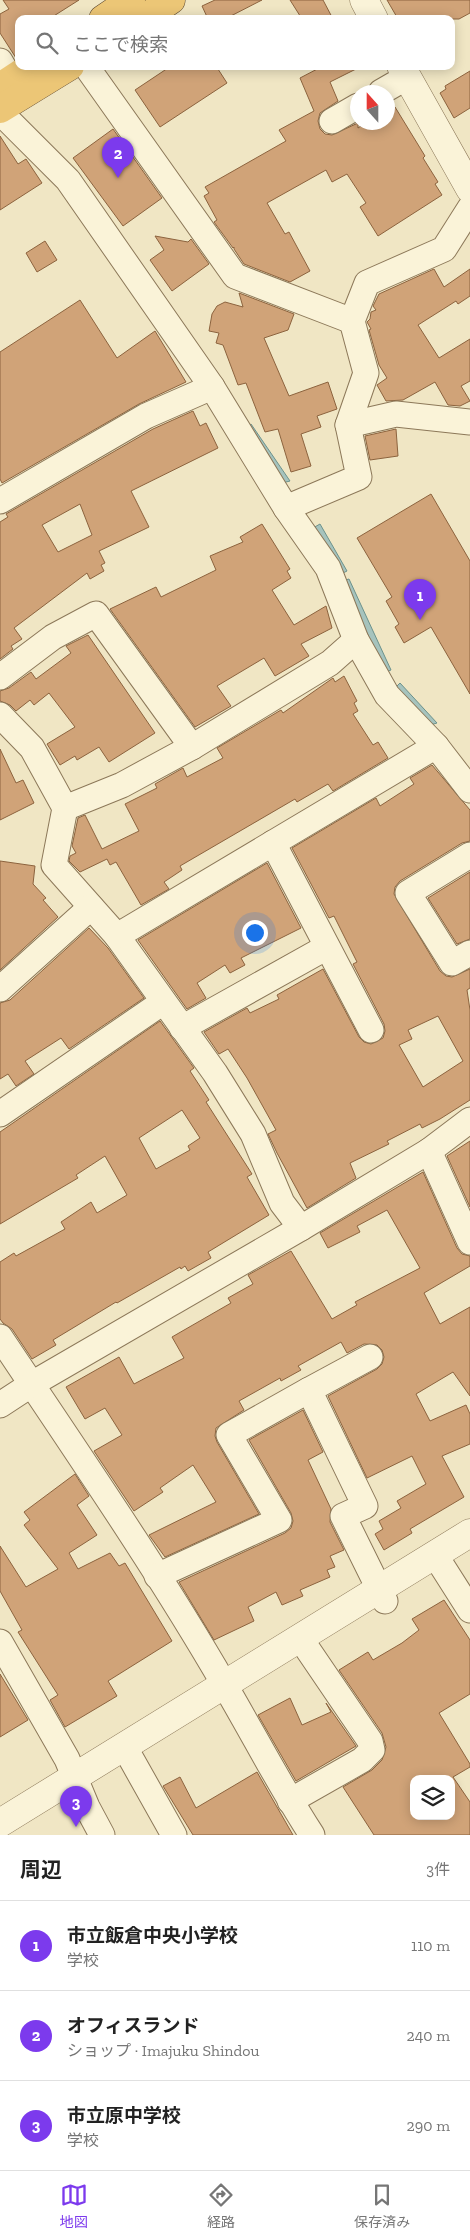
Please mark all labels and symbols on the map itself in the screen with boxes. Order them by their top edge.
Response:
north arrow [350,85,395,130]
pin: 2 [102,137,134,178]
pin: 1 [404,579,436,620]
your location [242,920,268,946]
pin: 3 [60,1786,92,1827]

